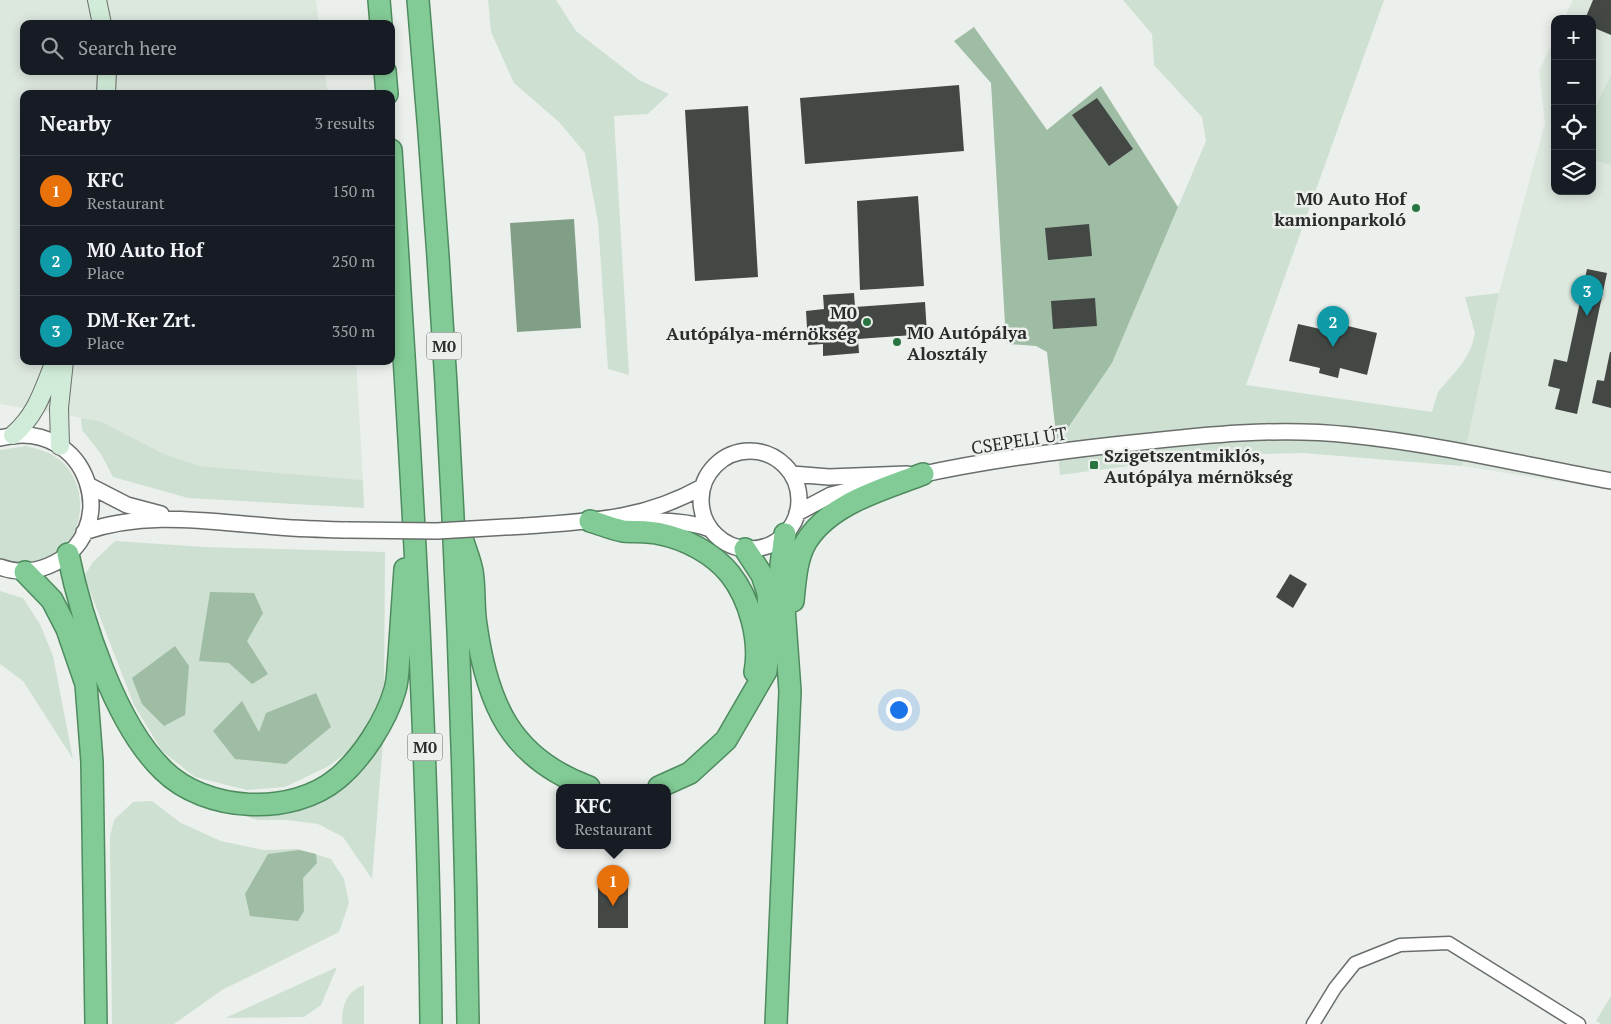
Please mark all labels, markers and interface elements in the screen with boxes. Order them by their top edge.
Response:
map controls [1551,15,1596,195]
button: + [1551,15,1596,60]
search box [20,20,395,75]
icon: search [38,34,66,62]
text: Search here [78,35,177,60]
button: − [1551,60,1596,105]
button: locate [1551,105,1596,150]
text: Nearby [40,109,111,137]
text: 3 results [315,112,375,134]
button: layers [1551,150,1596,195]
text: KFC [87,167,124,192]
text: 1 [51,180,61,202]
text: 150 m [332,180,375,202]
place label: M0 Auto Hof kamionparkoló [1274,186,1407,231]
text: Restaurant [87,192,165,214]
marker: M0 Auto Hof kamionparkoló [1410,202,1422,214]
text: M0 Auto Hof [87,237,203,262]
text: 2 [51,250,61,272]
text: 250 m [332,250,375,272]
text: Place [87,262,125,284]
pin: 3 [1571,275,1603,316]
place label: M0 Autópálya-mérnökség [666,300,858,345]
pin: 2 [1317,306,1349,347]
text: DM-Ker Zrt. [87,307,196,332]
marker: M0 Autópálya-mérnökség [861,316,873,328]
text: 3 [51,320,61,342]
text: 350 m [332,320,375,342]
place label: M0 Autópálya Alosztály [907,320,1027,365]
text: Place [87,332,125,354]
road number: M0 [426,332,462,360]
marker: M0 Autópálya Alosztály [891,336,903,348]
street label: CSEPELI ÚT [969,421,1069,459]
place label: Szigetszentmiklós, Autópálya mérnökség [1104,443,1293,488]
marker: Szigetszentmiklós, Autópálya mérnökség [1088,459,1100,471]
your location [886,697,912,723]
road number: M0 [408,734,442,760]
popup [556,784,671,849]
text: KFC [575,793,611,818]
text: Restaurant [575,818,652,840]
pin: 1 [597,865,629,906]

